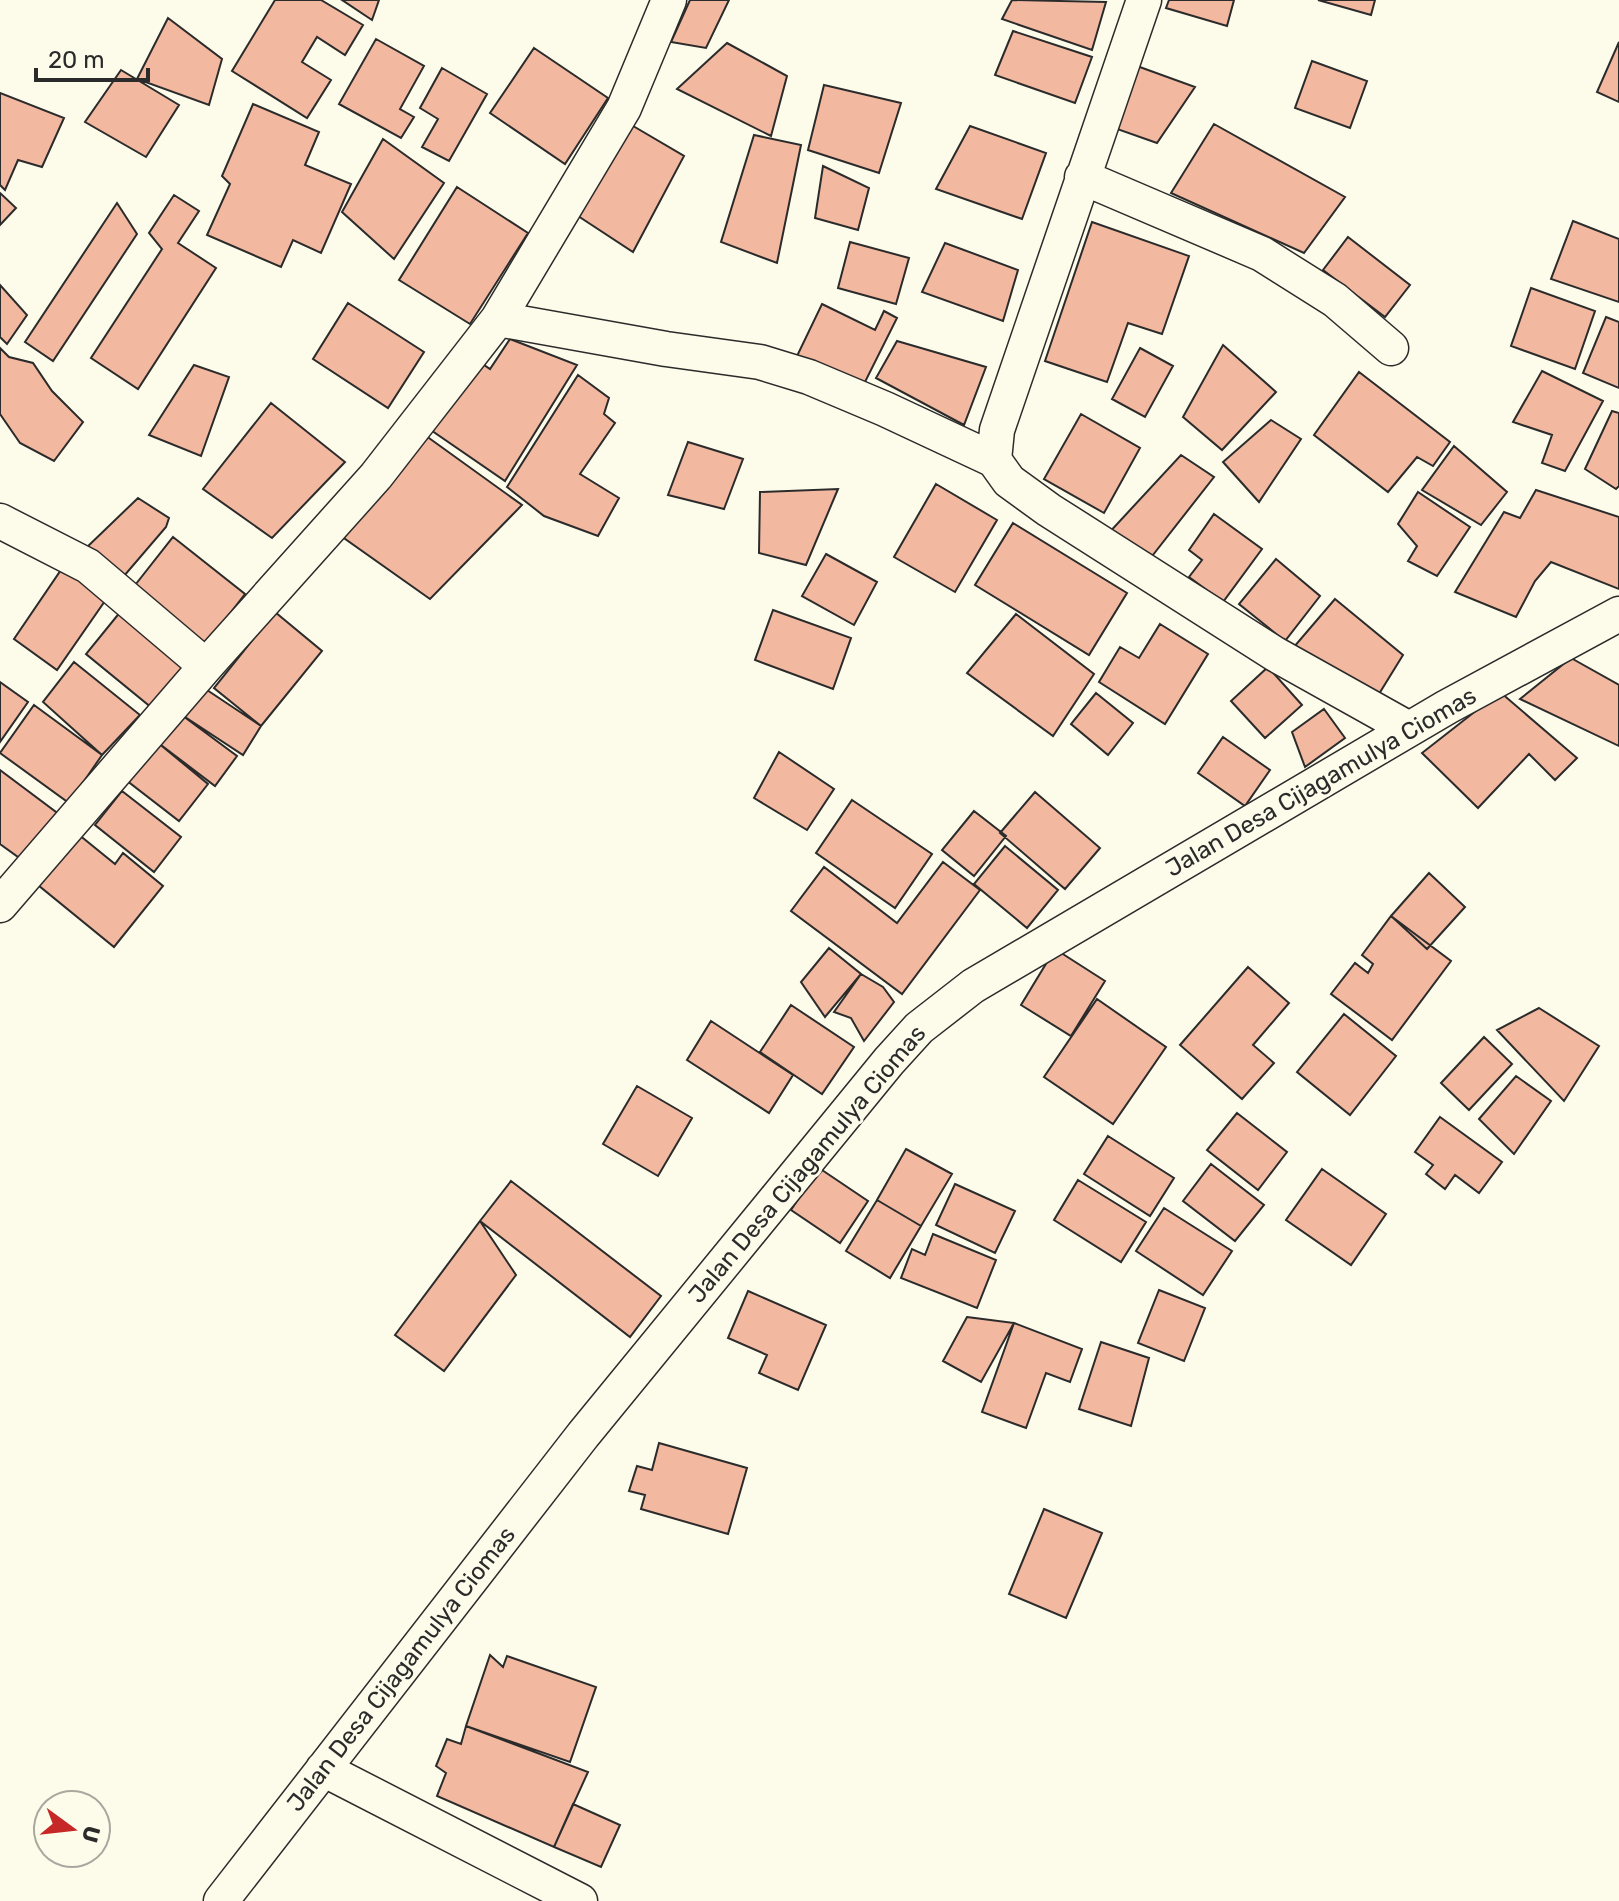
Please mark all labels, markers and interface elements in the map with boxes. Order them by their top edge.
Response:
scale bar [36,32,148,82]
text: 20 m [48,46,105,74]
street label: Jalan Desa Cijagamulya Ciomas [1161,681,1481,883]
street label: Jalan Desa Cijagamulya Ciomas [683,1019,931,1309]
street label: Jalan Desa Cijagamulya Ciomas [281,1521,521,1817]
north arrow [32,1789,112,1869]
text: U [76,1823,106,1845]

